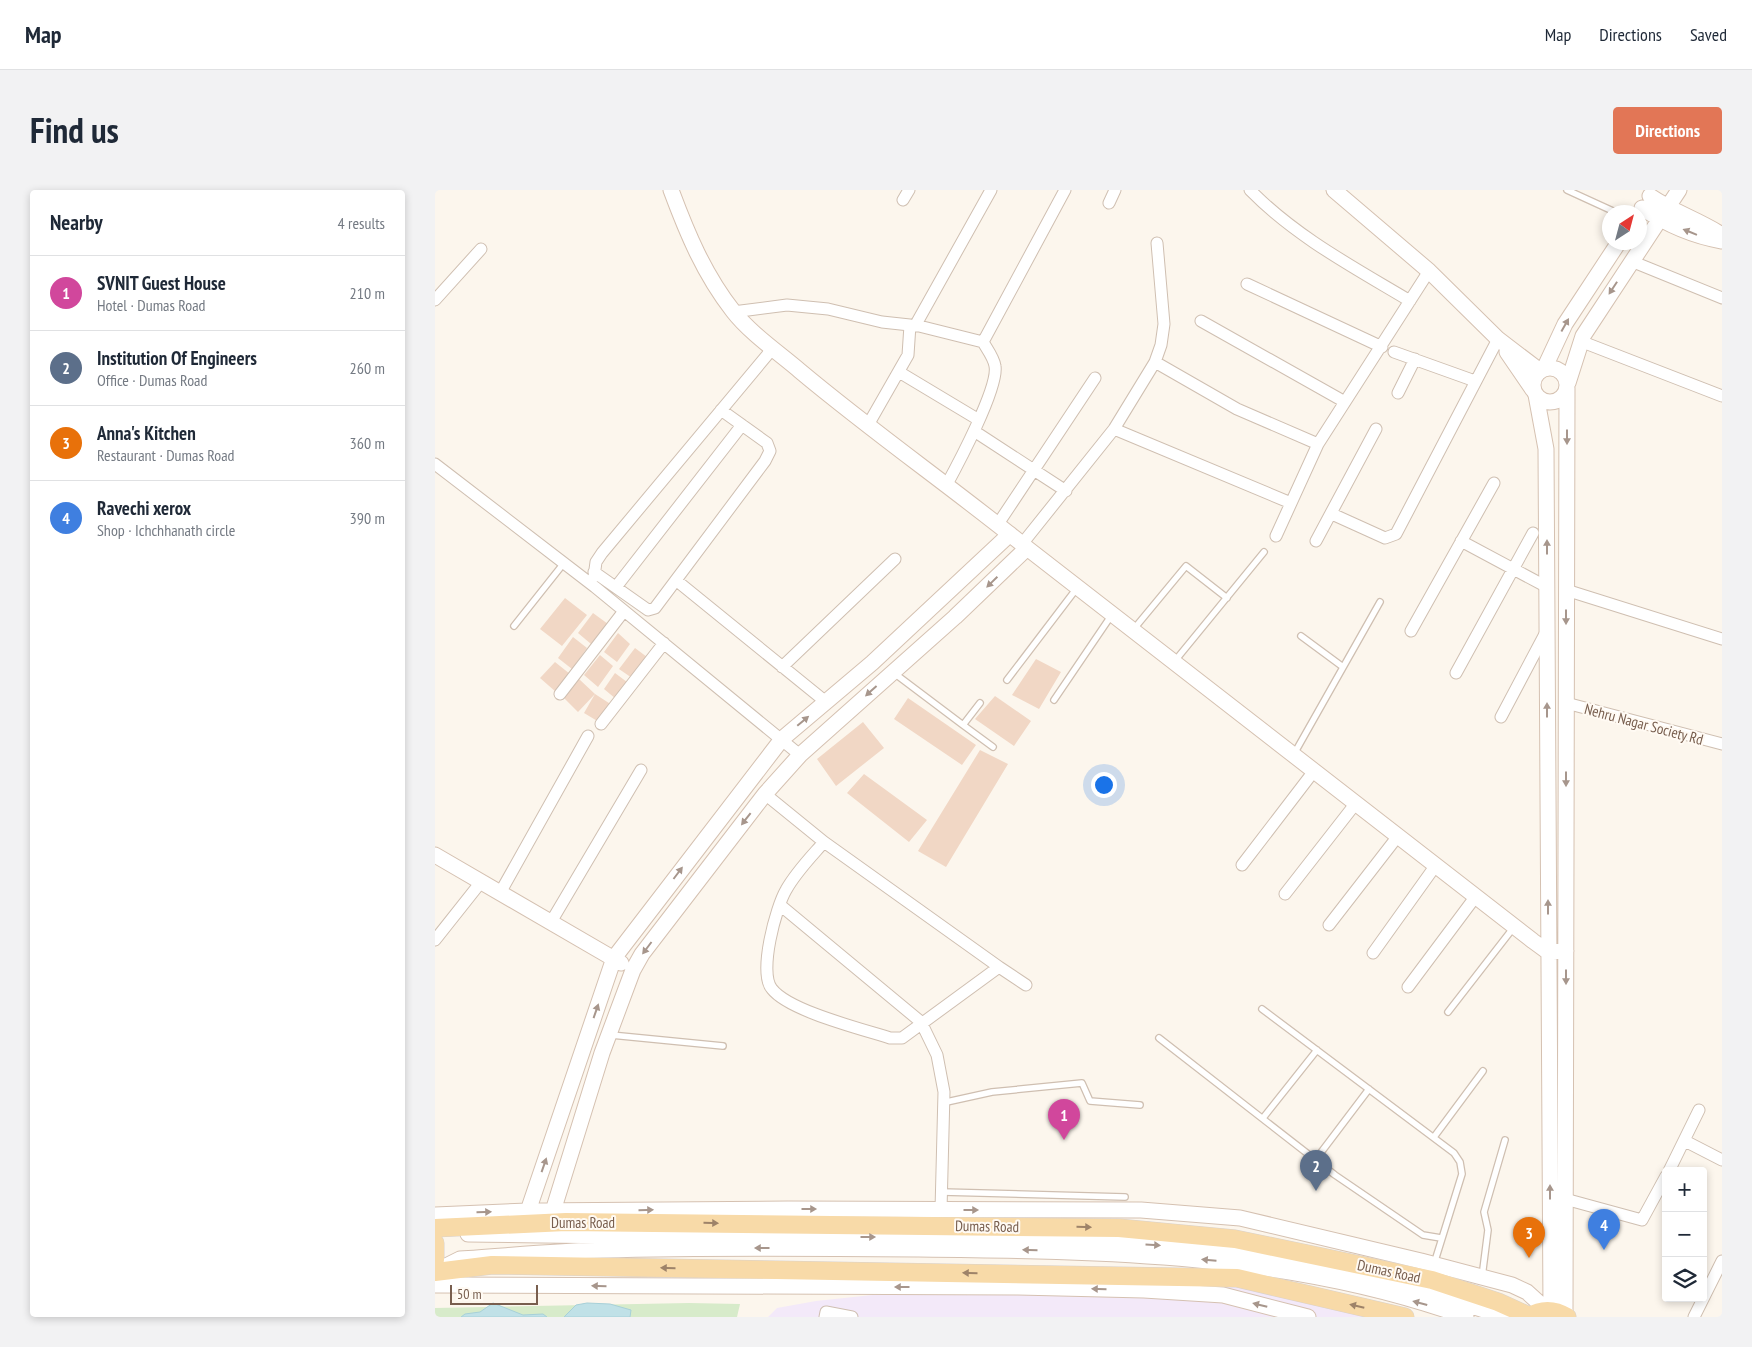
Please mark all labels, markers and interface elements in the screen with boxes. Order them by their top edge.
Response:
text: Map [25,19,62,50]
text: Map [1545,23,1571,46]
text: Directions [1599,23,1662,46]
text: Saved [1690,23,1727,46]
text: Find us [30,107,119,153]
button: Directions [1613,107,1722,154]
north arrow [1602,205,1647,250]
text: Nearby [50,209,103,236]
text: 4 results [338,213,385,233]
one-way arrow [1682,228,1697,236]
text: SVNIT Guest House [97,271,226,295]
one-way arrow [1608,282,1618,295]
text: 1 [62,283,70,303]
text: 210 m [350,283,385,303]
text: Hotel · Dumas Road [97,295,206,315]
one-way arrow [1561,317,1569,332]
text: Institution Of Engineers [97,346,257,370]
text: 2 [62,358,70,378]
text: 260 m [350,358,385,378]
text: Office · Dumas Road [97,370,207,390]
text: Anna's Kitchen [97,421,196,445]
one-way arrow [1563,429,1571,445]
text: 3 [62,433,70,453]
text: 360 m [350,433,385,453]
text: Restaurant · Dumas Road [97,445,234,465]
text: Ravechi xerox [97,496,191,520]
text: 4 [62,508,70,528]
text: 390 m [350,508,385,528]
text: Shop · Ichchhanath circle [97,520,235,540]
one-way arrow [1543,539,1551,555]
one-way arrow [986,576,998,588]
one-way arrow [1562,609,1570,625]
one-way arrow [866,685,878,697]
street label: Nehru Nagar Society Rd [1582,699,1706,749]
one-way arrow [1543,702,1551,718]
one-way arrow [796,716,809,727]
your location [1091,772,1117,798]
one-way arrow [1562,772,1570,788]
one-way arrow [741,812,751,826]
one-way arrow [673,866,683,880]
one-way arrow [1544,899,1552,915]
one-way arrow [641,941,652,954]
one-way arrow [1562,969,1570,985]
one-way arrow [592,1003,600,1018]
pin: 1 [1048,1099,1080,1140]
pin: 2 [1300,1150,1332,1191]
one-way arrow [540,1157,548,1172]
map controls [1662,1167,1707,1302]
button: + [1662,1167,1707,1212]
one-way arrow [1546,1184,1554,1200]
one-way arrow [801,1205,817,1213]
one-way arrow [638,1206,654,1214]
one-way arrow [963,1206,979,1214]
one-way arrow [476,1208,492,1216]
pin: 4 [1588,1209,1620,1250]
button: − [1662,1212,1707,1257]
street label: Dumas Road [551,1213,615,1232]
street label: Dumas Road [955,1216,1019,1236]
pin: 3 [1513,1217,1545,1258]
one-way arrow [703,1219,719,1227]
one-way arrow [1076,1223,1092,1231]
one-way arrow [860,1233,876,1241]
one-way arrow [1145,1241,1161,1249]
one-way arrow [754,1245,770,1253]
one-way arrow [1021,1246,1037,1254]
street label: Dumas Road [1356,1255,1422,1287]
one-way arrow [1201,1256,1217,1264]
button: layers [1662,1257,1707,1302]
one-way arrow [660,1264,676,1272]
one-way arrow [962,1269,978,1277]
scale bar [450,1282,537,1305]
one-way arrow [591,1282,607,1290]
one-way arrow [894,1283,910,1291]
text: 50 m [457,1285,482,1303]
one-way arrow [1091,1285,1107,1293]
one-way arrow [1412,1298,1427,1306]
one-way arrow [1253,1301,1268,1309]
one-way arrow [1350,1302,1365,1310]

